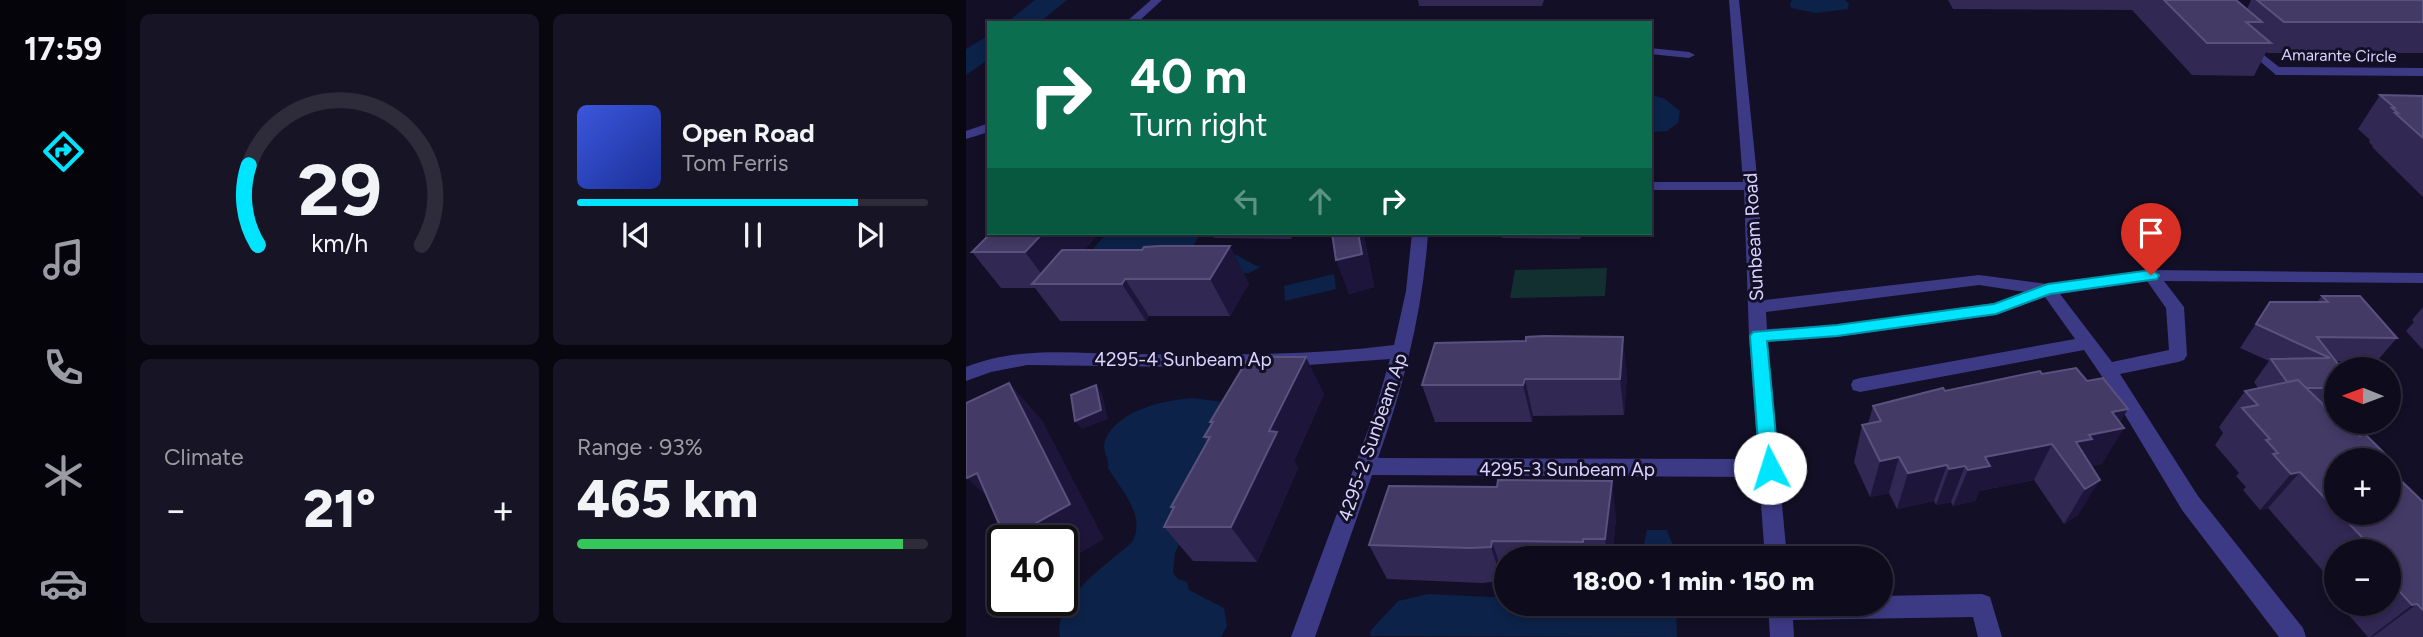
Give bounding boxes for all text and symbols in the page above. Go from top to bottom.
text: 17:59 [24,30,102,68]
street label: Amarante Circle [2281,45,2397,66]
text: 40 m [1130,46,1247,105]
icon: right [1015,49,1106,140]
text: Turn right [1130,106,1268,144]
text: Open Road [682,117,815,149]
icon: directions [39,127,88,176]
text: 29 [297,147,382,234]
text: Tom Ferris [682,149,788,177]
street label: Sunbeam Road [1739,172,1768,302]
icon: left [1228,182,1266,220]
icon: ahead [1301,182,1339,220]
icon: right [1374,182,1412,220]
pin [2121,203,2181,275]
icon: arrive [2132,214,2170,252]
icon: previous [617,216,655,254]
icon: pause [734,216,772,254]
icon: next [851,216,889,254]
text: km/h [311,228,368,258]
icon: music [39,235,88,284]
icon: phone [39,343,88,392]
street label: 4295-4 Sunbeam Ap [1094,348,1272,371]
street label: 4295-2 Sunbeam Ap [1333,350,1412,524]
north arrow [2324,357,2401,434]
map controls [2324,357,2401,616]
position arrow [1733,431,1807,505]
text: Range · 93% [577,433,703,461]
text: Climate [164,443,243,471]
button: + [2324,448,2401,525]
icon: climate [39,451,88,500]
street label: 4295-3 Sunbeam Ap [1479,458,1655,481]
text: 465 km [577,468,758,530]
text: 21° [303,478,376,540]
text: − [164,487,188,533]
text: + [491,487,515,533]
speed limit sign: 40 [987,525,1078,616]
button: − [2324,539,2401,616]
icon: car [39,559,88,608]
text: 18:00 · 1 min · 150 m [1573,565,1814,597]

